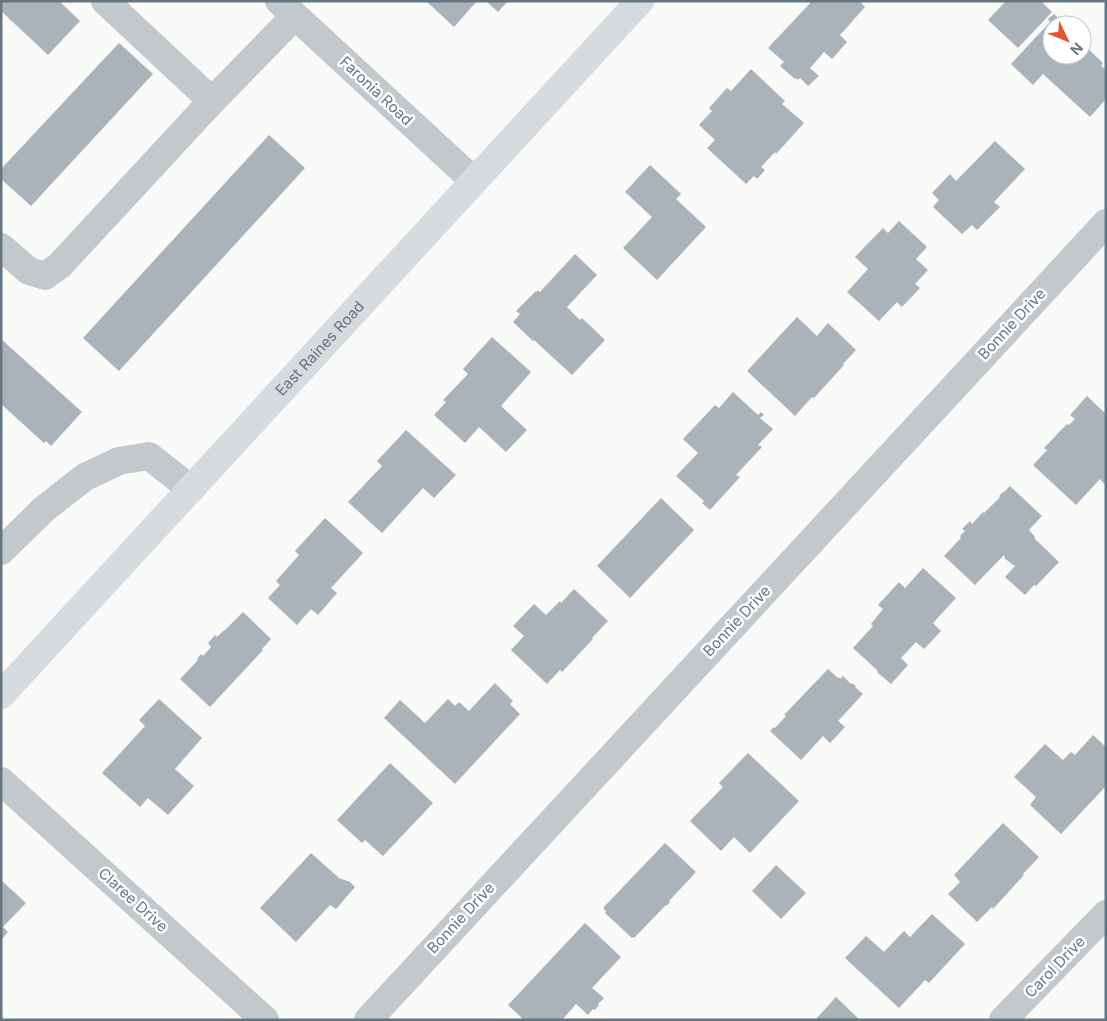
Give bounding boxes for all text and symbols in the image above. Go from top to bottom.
north arrow [1042,15,1092,65]
text: N [1067,40,1087,59]
street label: Faronia Road [336,52,417,129]
street label: Bonnie Drive [974,284,1049,363]
street label: East Raines Road [271,297,368,400]
street label: Bonnie Drive [699,581,774,660]
street label: Claree Drive [95,863,172,936]
street label: Bonnie Drive [423,878,498,957]
street label: Carol Drive [1020,932,1089,1002]

